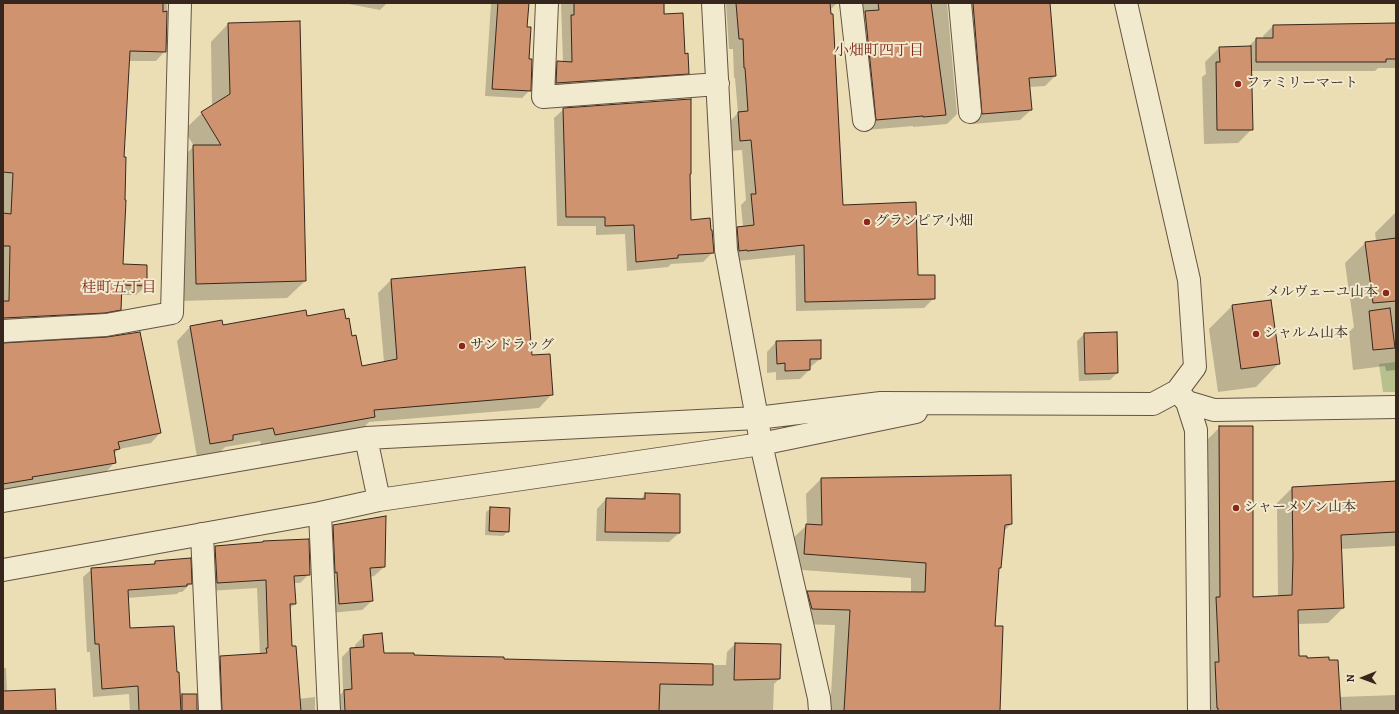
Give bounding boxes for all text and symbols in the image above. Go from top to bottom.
district label: 小畑町四丁目 [834,42,924,60]
place label: ファミリーマート [1246,76,1358,92]
marker: ファミリーマート [1233,79,1243,89]
place label: グランピア小畑 [875,214,973,230]
marker: グランピア小畑 [862,217,872,227]
district label: 桂町五丁目 [82,279,156,297]
place label: メルヴェーユ山本 [1266,285,1378,301]
marker: メルヴェーユ山本 [1381,288,1391,298]
place label: シャルム山本 [1264,326,1348,342]
marker: シャルム山本 [1251,329,1261,339]
place label: サンドラッグ [470,338,554,354]
marker: サンドラッグ [457,341,467,351]
place label: シャーメゾン山本 [1244,500,1356,516]
marker: シャーメゾン山本 [1231,503,1241,513]
north arrow [1343,658,1383,698]
text: N [1343,674,1358,682]

